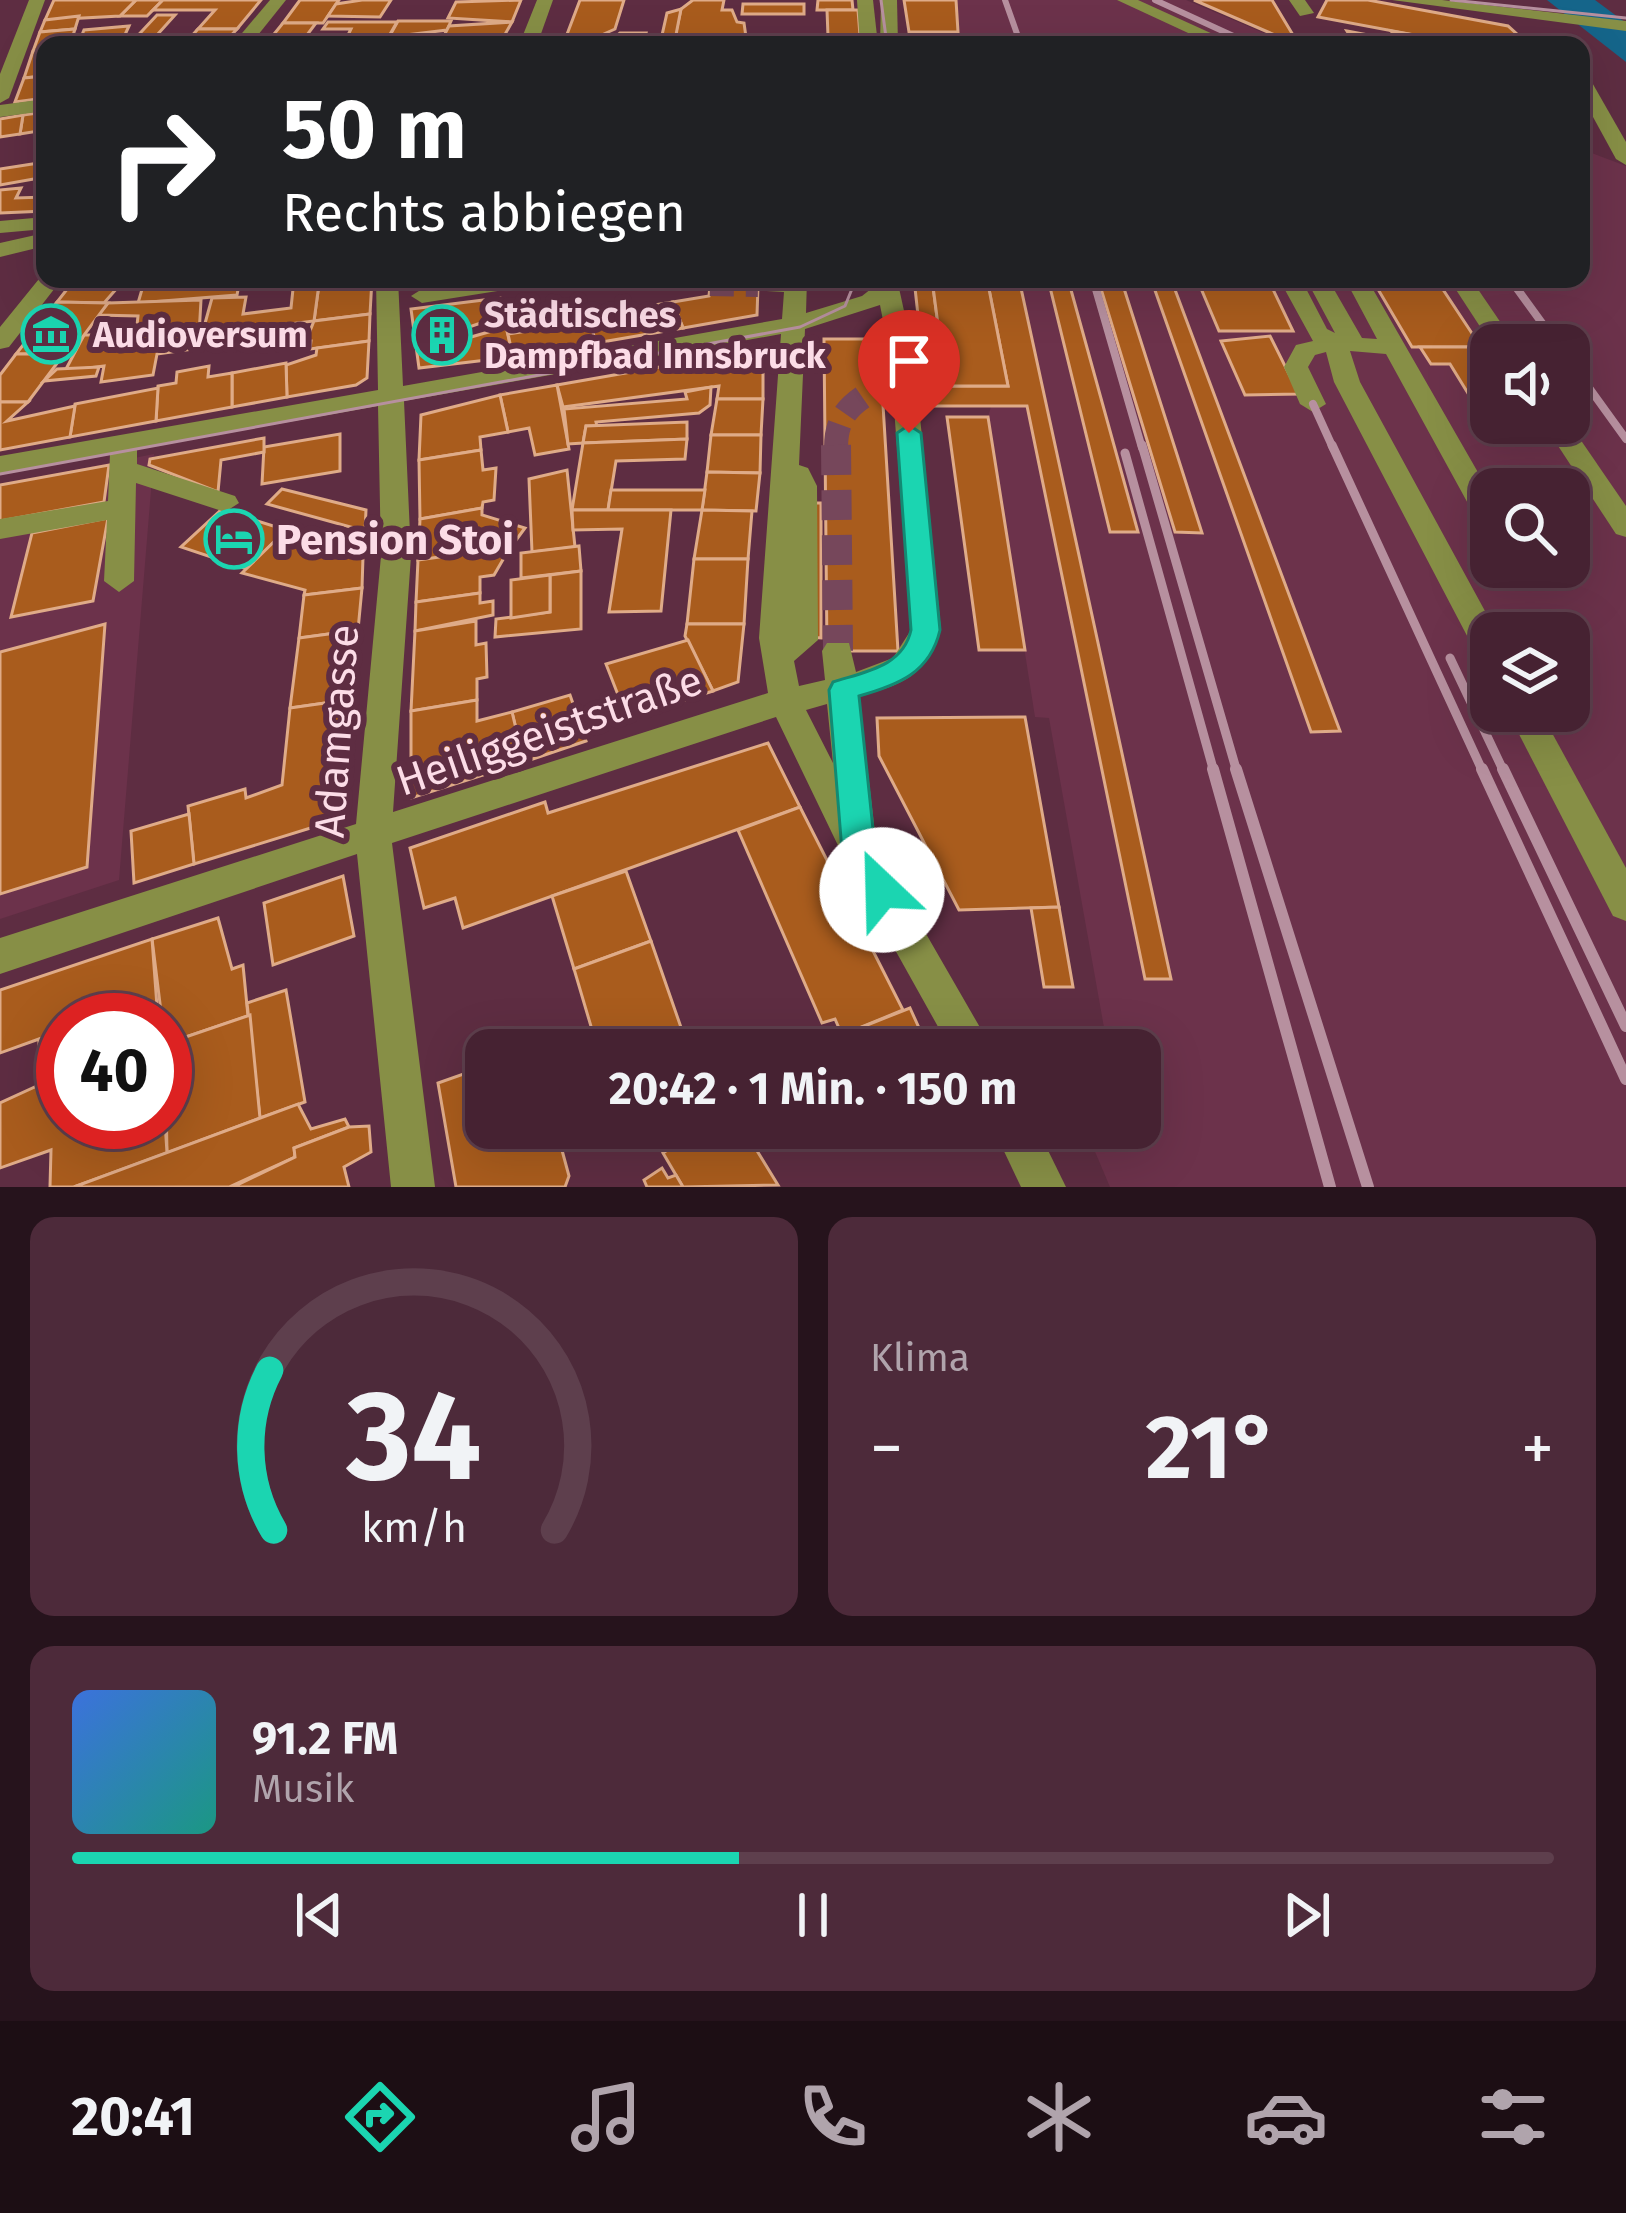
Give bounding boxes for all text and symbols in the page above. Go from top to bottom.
text: 50 m [282,79,467,180]
icon: right [84,84,240,240]
text: Rechts abbiegen [282,181,686,245]
place label: Städtisches Dampfbad Innsbruck [484,293,827,378]
museum icon: Audioversum [20,303,82,365]
building icon: Städtisches Dampfbad Innsbruck [411,304,473,366]
pin [858,310,960,433]
place label: Audioversum [92,313,308,357]
map controls [1470,324,1590,732]
button: sound [1470,324,1590,444]
icon: arrive [876,328,942,394]
button: search [1470,468,1590,588]
hotel icon: Pension Stoi [203,508,265,570]
place label: Pension Stoi [276,515,514,565]
button: layers [1470,612,1590,732]
street label: Adamgasse [305,623,369,839]
street label: Heiliggeiststraße [390,655,709,807]
position arrow [819,827,945,953]
speed limit sign: 40 [36,993,192,1149]
text: 20:42 · 1 Min. · 150 m [609,1062,1017,1116]
text: Klima [870,1335,970,1381]
text: 34 [345,1362,482,1512]
text: 21° [1145,1394,1279,1502]
text: − [870,1409,903,1488]
text: + [1521,1409,1554,1488]
text: km/h [361,1501,467,1552]
text: 91.2 FM [252,1712,398,1766]
text: Musik [252,1766,354,1812]
icon: previous [286,1882,352,1948]
icon: pause [780,1882,846,1948]
icon: next [1274,1882,1340,1948]
icon: directions [338,2075,422,2159]
icon: music [564,2075,648,2159]
icon: phone [791,2075,875,2159]
icon: climate [1017,2075,1101,2159]
icon: car [1244,2075,1328,2159]
icon: filters [1471,2075,1555,2159]
text: 20:41 [71,2085,195,2149]

